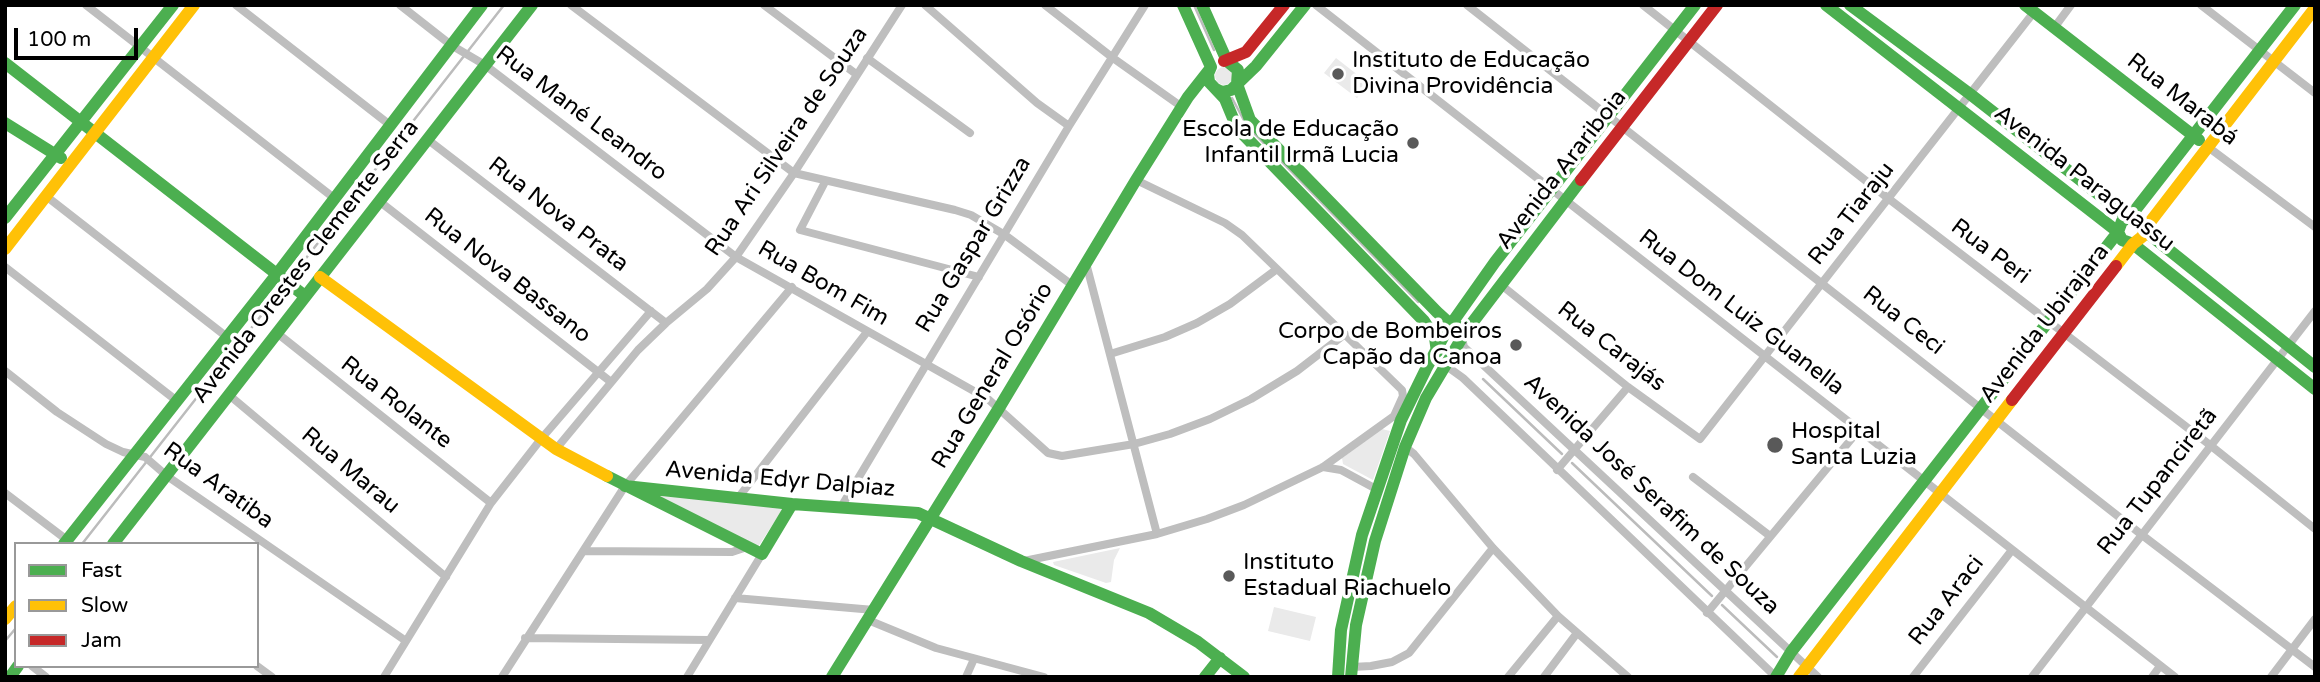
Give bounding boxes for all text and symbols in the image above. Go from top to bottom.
scale bar [18,14,142,58]
street label: Rua Ari Silveira de Souza [700,22,874,262]
text: 100 m [27,27,91,52]
street label: Rua Mané Leandro [490,41,672,187]
place label: Instituto de Educação Divina Providência [1352,47,1590,101]
street label: Rua Marabá [2121,48,2243,152]
marker: Instituto de Educação Divina Providência [1330,66,1346,82]
street label: Avenida Arariboia [1491,85,1633,255]
street label: Avenida Paraguassu [1988,100,2180,258]
street label: Avenida Orestes Clemente Serra [187,115,425,409]
place label: Escola de Educação Infantil Irmã Lucia [1182,116,1399,170]
marker: Escola de Educação Infantil Irmã Lucia [1405,135,1421,151]
street label: Rua Nova Prata [482,152,634,278]
street label: Rua Gaspar Grizza [910,152,1038,338]
street label: Rua Tiaraju [1803,157,1901,271]
street label: Rua Nova Bassano [418,202,596,350]
street label: Rua Peri [1945,213,2035,291]
street label: Rua Dom Luiz Guanella [1633,224,1849,402]
street label: Rua Bom Fim [753,235,893,333]
street label: Avenida Ubirajara [1974,239,2116,409]
street label: Rua General Osório [927,278,1059,474]
street label: Rua Ceci [1857,281,1949,361]
street label: Rua Carajás [1551,296,1671,398]
place label: Corpo de Bombeiros Capão da Canoa [1278,318,1502,372]
marker: Corpo de Bombeiros Capão da Canoa [1508,337,1524,353]
street label: Rua Rolante [335,351,457,455]
street label: Avenida José Serafim de Souza [1517,369,1785,621]
street label: Rua Tupanciretã [2092,403,2224,561]
place label: Hospital Santa Luzia [1791,418,1917,472]
street label: Rua Marau [295,422,405,520]
marker: Hospital Santa Luzia [1765,435,1785,455]
street label: Rua Aratiba [157,437,279,535]
street label: Avenida Edyr Dalpiaz [664,456,896,504]
legend [14,542,259,668]
place label: Instituto Estadual Riachuelo [1243,549,1451,603]
street label: Rua Araci [1903,551,1991,651]
text: Fast [81,558,122,583]
marker: Instituto Estadual Riachuelo [1221,568,1237,584]
text: Slow [81,593,128,618]
text: Jam [81,628,122,653]

